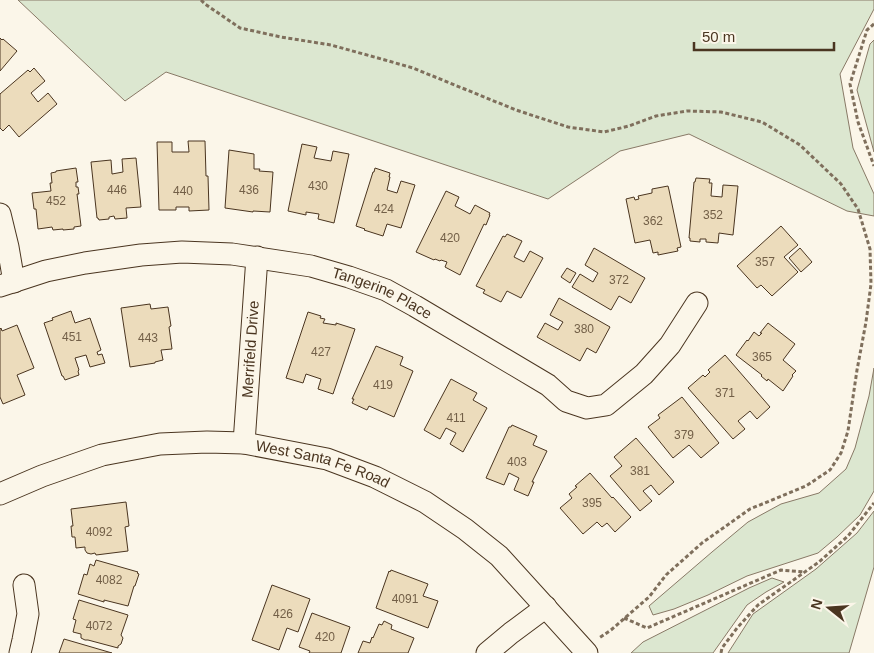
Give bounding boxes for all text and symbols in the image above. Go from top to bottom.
scale bar [694,20,834,52]
text: 50 m [702,28,735,45]
house number: 430 [308,179,328,193]
house number: 446 [107,183,127,197]
house number: 436 [239,183,259,197]
house number: 440 [173,184,193,198]
house number: 452 [46,194,66,208]
house number: 424 [374,202,394,216]
house number: 352 [703,208,723,222]
house number: 362 [643,214,663,228]
house number: 420 [440,231,460,245]
house number: 357 [755,255,775,269]
street label: Tangerine Place [330,264,435,322]
house number: 372 [609,273,629,287]
street label: Merrifeld Drive [238,300,262,398]
house number: 380 [574,322,594,336]
house number: 451 [62,330,82,344]
house number: 443 [138,331,158,345]
house number: 427 [311,345,331,359]
house number: 365 [752,350,772,364]
house number: 419 [373,378,393,392]
house number: 371 [715,386,735,400]
house number: 411 [446,411,466,425]
house number: 379 [674,428,694,442]
street label: West Santa Fe Road [254,436,393,491]
house number: 403 [507,455,527,469]
house number: 381 [630,464,650,478]
house number: 395 [582,496,602,510]
house number: 4092 [86,525,113,539]
house number: 4082 [96,573,123,587]
north arrow [804,583,854,633]
house number: 4091 [392,592,419,606]
text: N [807,597,826,611]
house number: 426 [273,607,293,621]
house number: 4072 [86,619,113,633]
house number: 420 [315,630,335,644]

